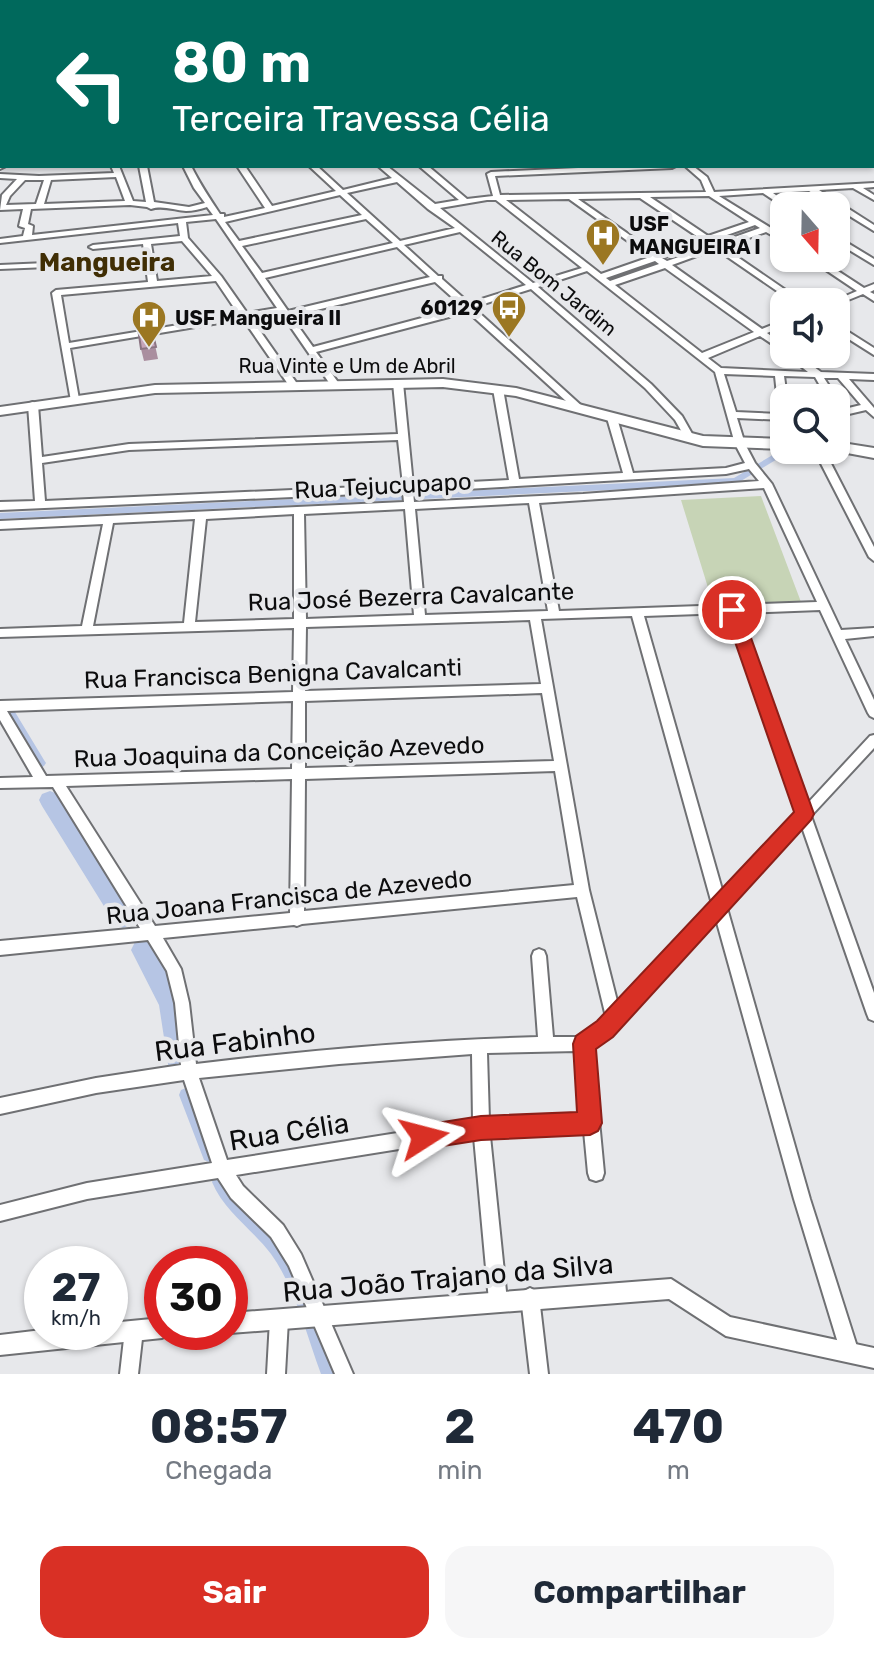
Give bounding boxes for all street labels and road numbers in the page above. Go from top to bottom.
street label: Rua Bom Jardim [487,225,621,341]
street label: Rua Vinte e Um de Abril [238,354,456,378]
street label: Rua Tejucupapo [294,467,472,505]
street label: Rua José Bezerra Cavalcante [247,577,575,617]
street label: Rua Francisca Benigna Cavalcanti [84,653,462,695]
street label: Rua Joaquina da Conceição Azevedo [73,731,485,773]
street label: Rua Joana Francisca de Azevedo [105,864,473,930]
street label: Rua Fabinho [153,1016,317,1068]
street label: Rua Célia [227,1106,351,1158]
street label: Rua João Trajano da Silva [281,1247,615,1309]

